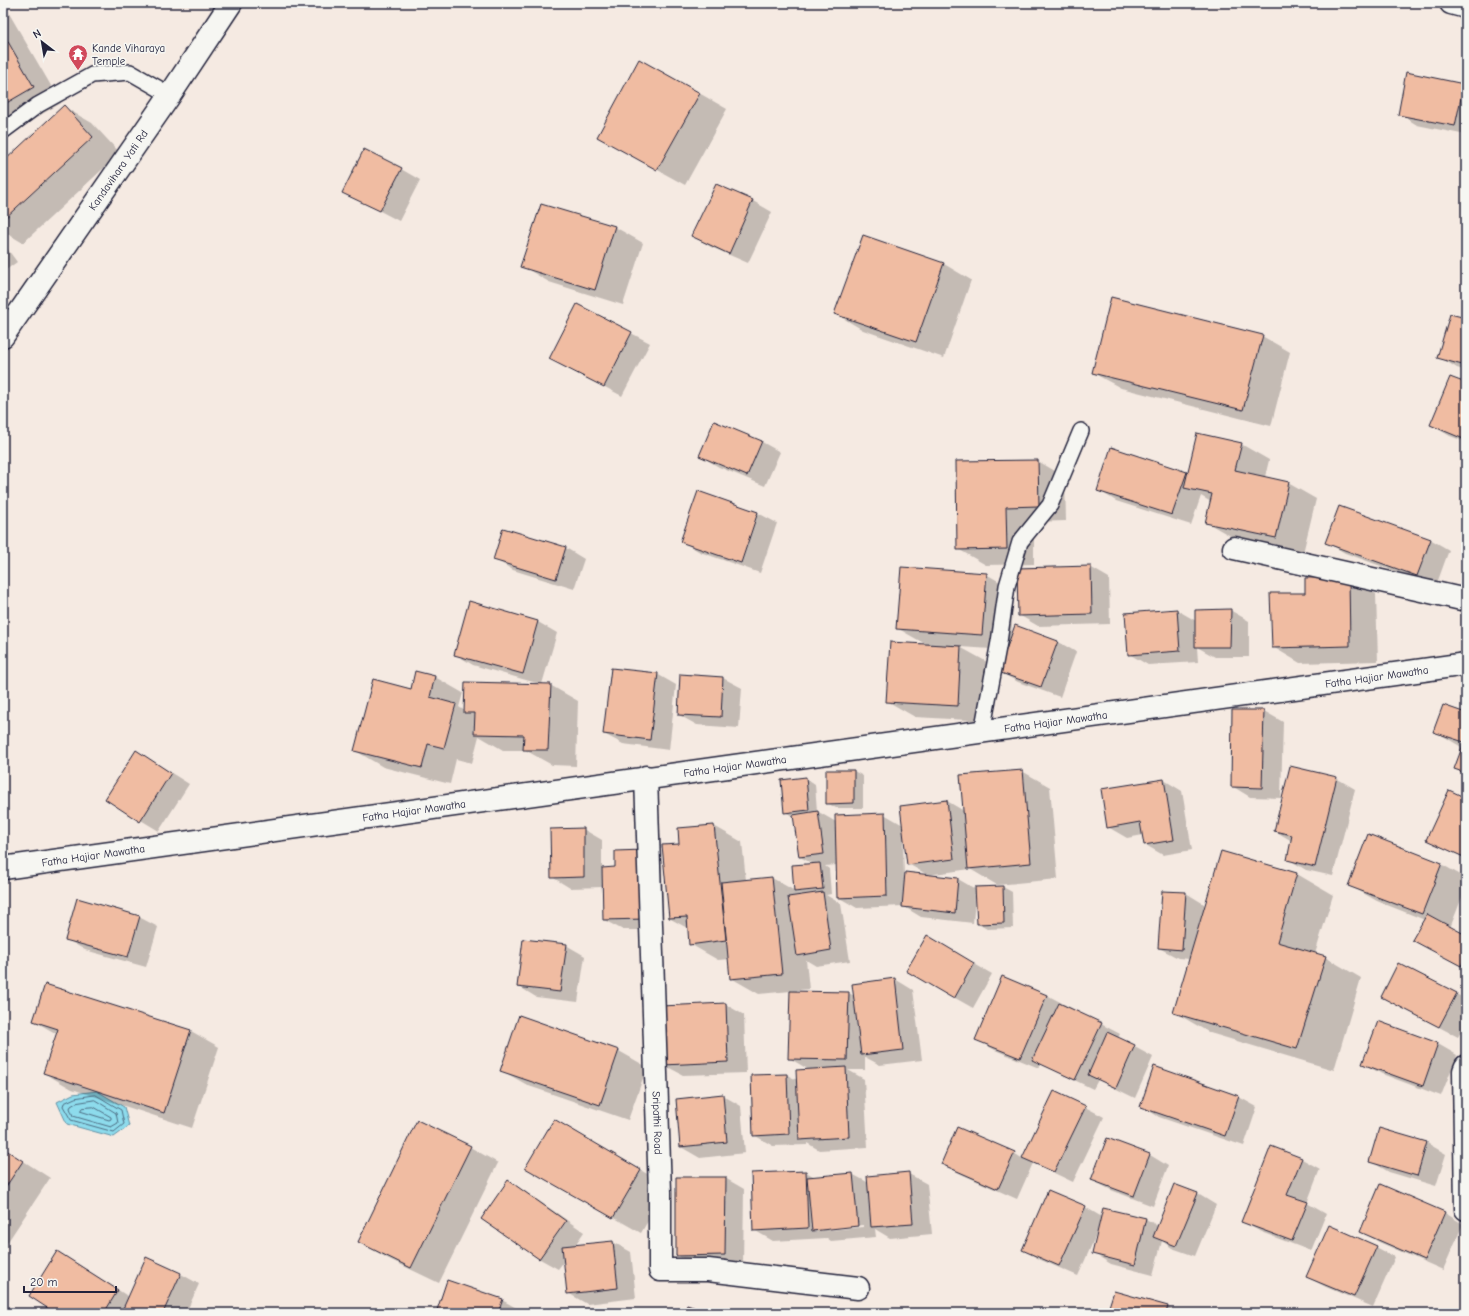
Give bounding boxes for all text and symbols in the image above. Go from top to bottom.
north arrow [22,22,62,62]
text: N [31,26,44,41]
place label: Kande Viharaya Temple [92,42,165,68]
temple icon: Kande Viharaya Temple [67,43,89,71]
street label: Kandavihara Yati Rd [86,127,151,213]
street label: Fatha Hajiar Mawatha [1324,663,1429,691]
street label: Fatha Hajiar Mawatha [1003,708,1108,736]
street label: Fatha Hajiar Mawatha [683,753,787,780]
street label: Fatha Hajiar Mawatha [362,797,467,825]
street label: Fatha Hajiar Mawatha [41,842,146,869]
street label: Sripathi Road [650,1091,665,1155]
scale bar [24,1268,116,1294]
text: 20 m [30,1275,58,1289]

